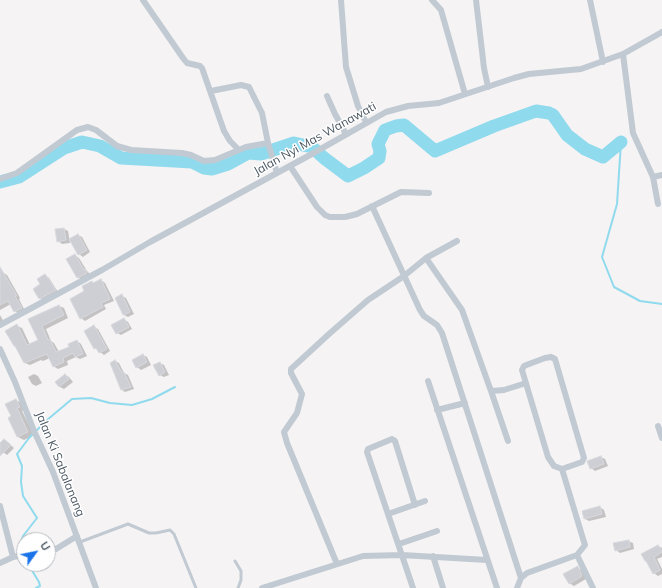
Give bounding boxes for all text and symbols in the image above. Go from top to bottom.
street label: Jalan Nyi Mas Wanawati [251,99,379,179]
street label: Jalan Ki Sabalanang [32,409,88,519]
north arrow [16,532,56,572]
text: U [37,539,53,553]

